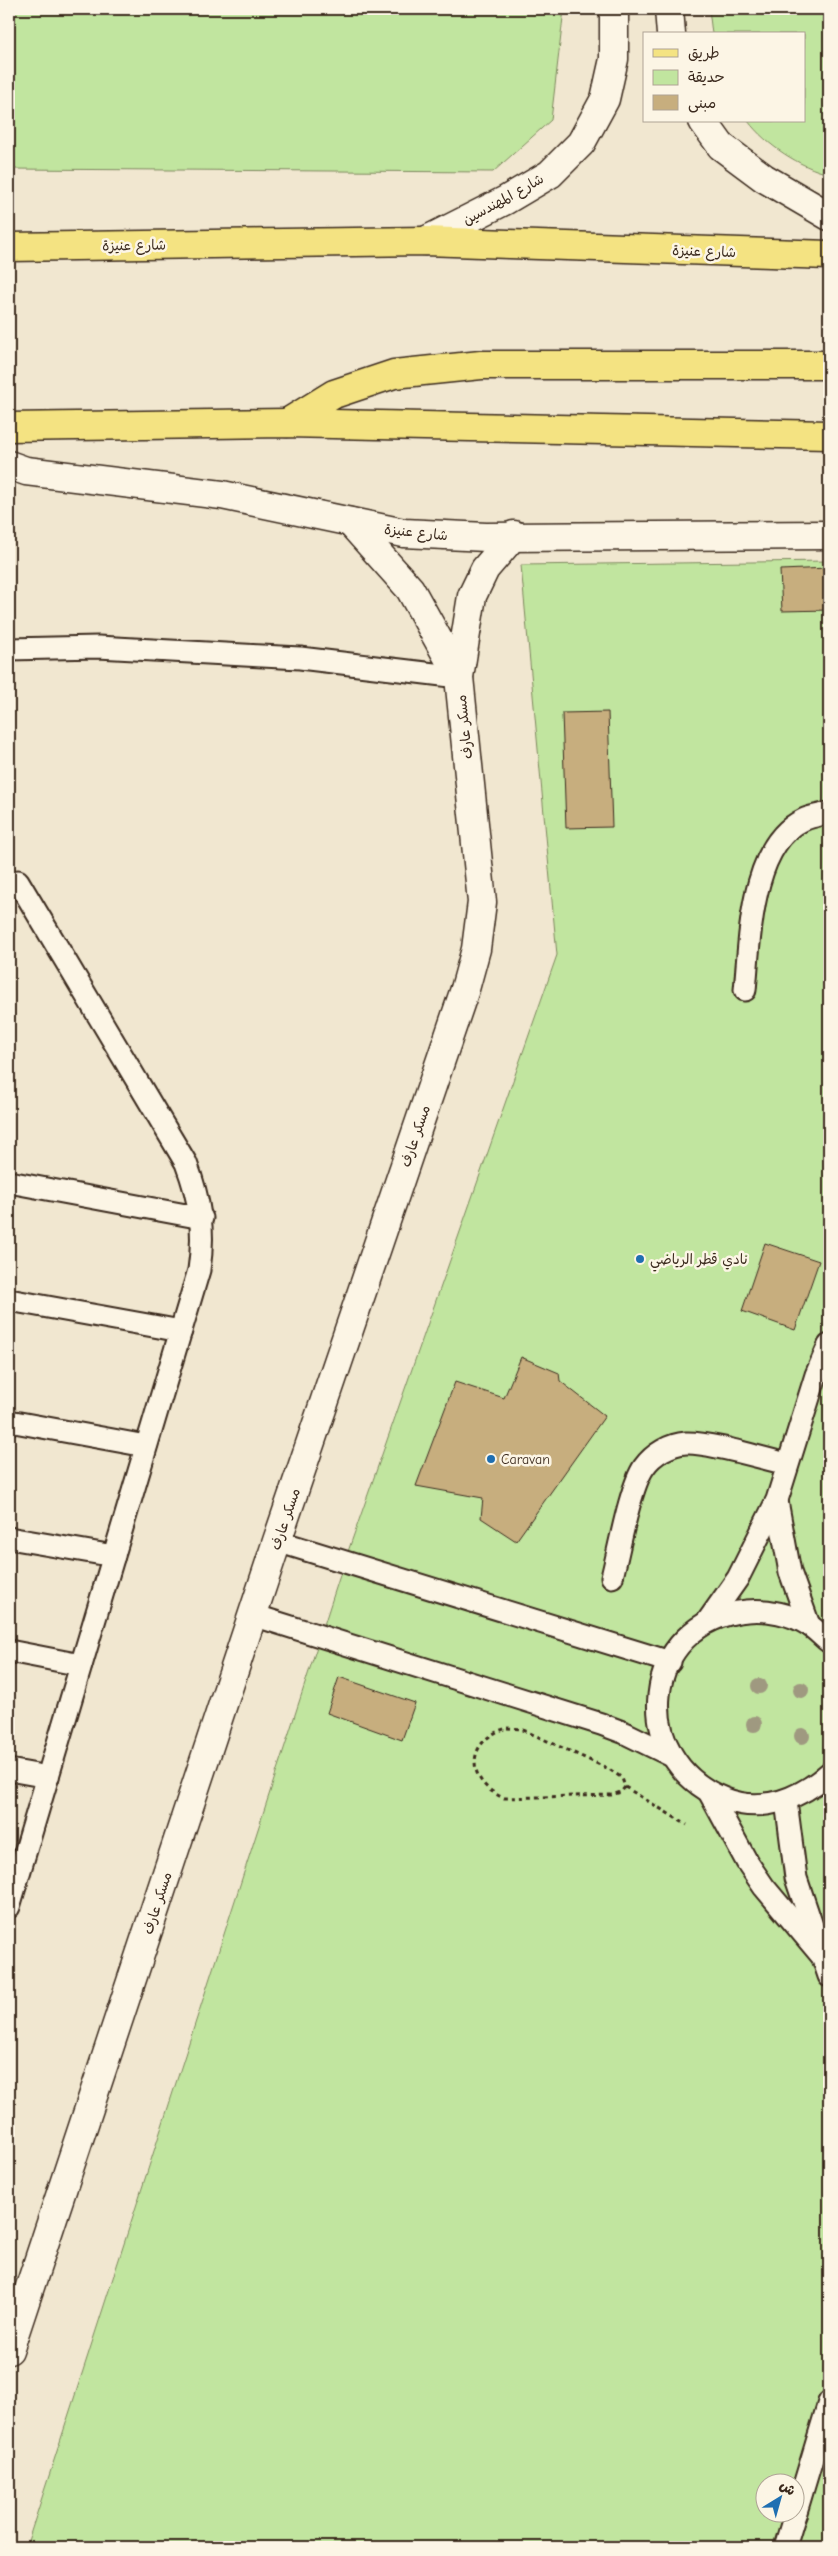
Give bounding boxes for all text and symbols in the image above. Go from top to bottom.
legend [643,32,806,122]
text: طريق [688,44,720,62]
text: حديقة [688,68,725,86]
text: مبنى [688,94,716,113]
street label: شارع المهندسين [460,170,547,230]
street label: شارع عنيزة [102,236,166,256]
street label: شارع عنيزة [672,242,736,262]
street label: شارع عنيزة [383,521,449,545]
street label: مسكر عارف [453,694,476,760]
street label: مسكر عارف [397,1103,434,1169]
place label: نادي قطر الرياضي [650,1251,748,1272]
marker: نادي قطر الرياضي [634,1253,646,1265]
place label: Caravan [501,1451,550,1468]
marker: Caravan [485,1453,497,1465]
street label: مسكر عارف [267,1486,304,1552]
street label: مسكر عارف [139,1870,176,1936]
north arrow [756,2474,806,2524]
text: ش [776,2477,799,2499]

